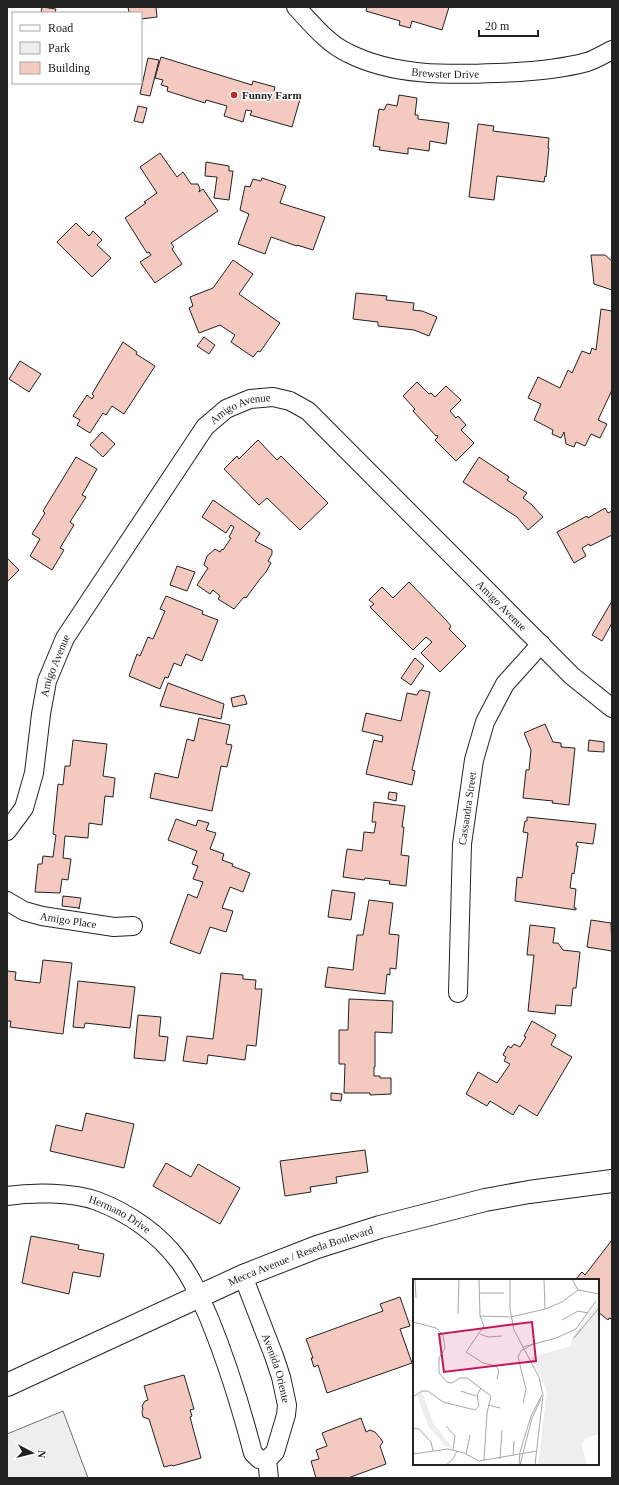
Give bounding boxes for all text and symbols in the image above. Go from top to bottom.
legend [12,12,142,84]
scale bar [479,12,538,38]
text: 20 m [485,19,510,33]
text: Road [48,21,73,35]
text: Park [48,41,70,55]
text: Building [48,61,90,75]
street label: Brewster Drive [411,65,479,80]
place label: Funny Farm [242,89,302,101]
marker: Funny Farm [229,90,239,100]
street label: Amigo Avenue [207,391,271,426]
street label: Amigo Avenue [474,578,529,633]
street label: Amigo Avenue [38,632,72,698]
street label: Cassandra Street [456,771,478,846]
street label: Amigo Place [39,910,98,930]
street label: Hermano Drive [87,1193,153,1235]
street label: Mecca Avenue / Reseda Boulevard [226,1223,375,1288]
inset map [413,1279,599,1465]
street label: Avenida Oriente [260,1332,292,1404]
north arrow [12,1433,52,1473]
text: N [35,1450,48,1459]

